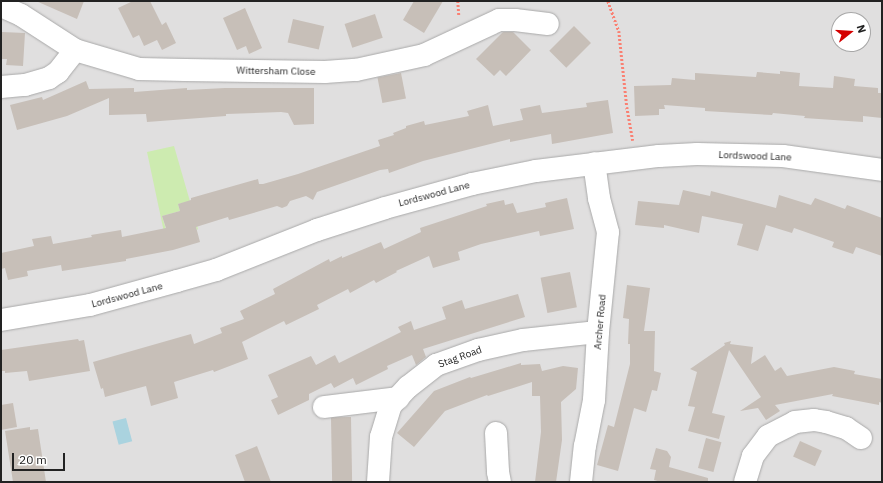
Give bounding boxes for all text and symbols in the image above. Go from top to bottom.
north arrow [831,12,871,52]
text: N [854,23,869,35]
street label: Wittersham Close [236,64,316,78]
street label: Lordswood Lane [718,149,792,163]
street label: Lordswood Lane [397,179,471,209]
street label: Lordswood Lane [90,280,164,310]
street label: Archer Road [592,294,608,350]
street label: Stag Road [437,344,483,370]
scale bar [14,445,67,471]
text: 20 m [19,452,47,467]

